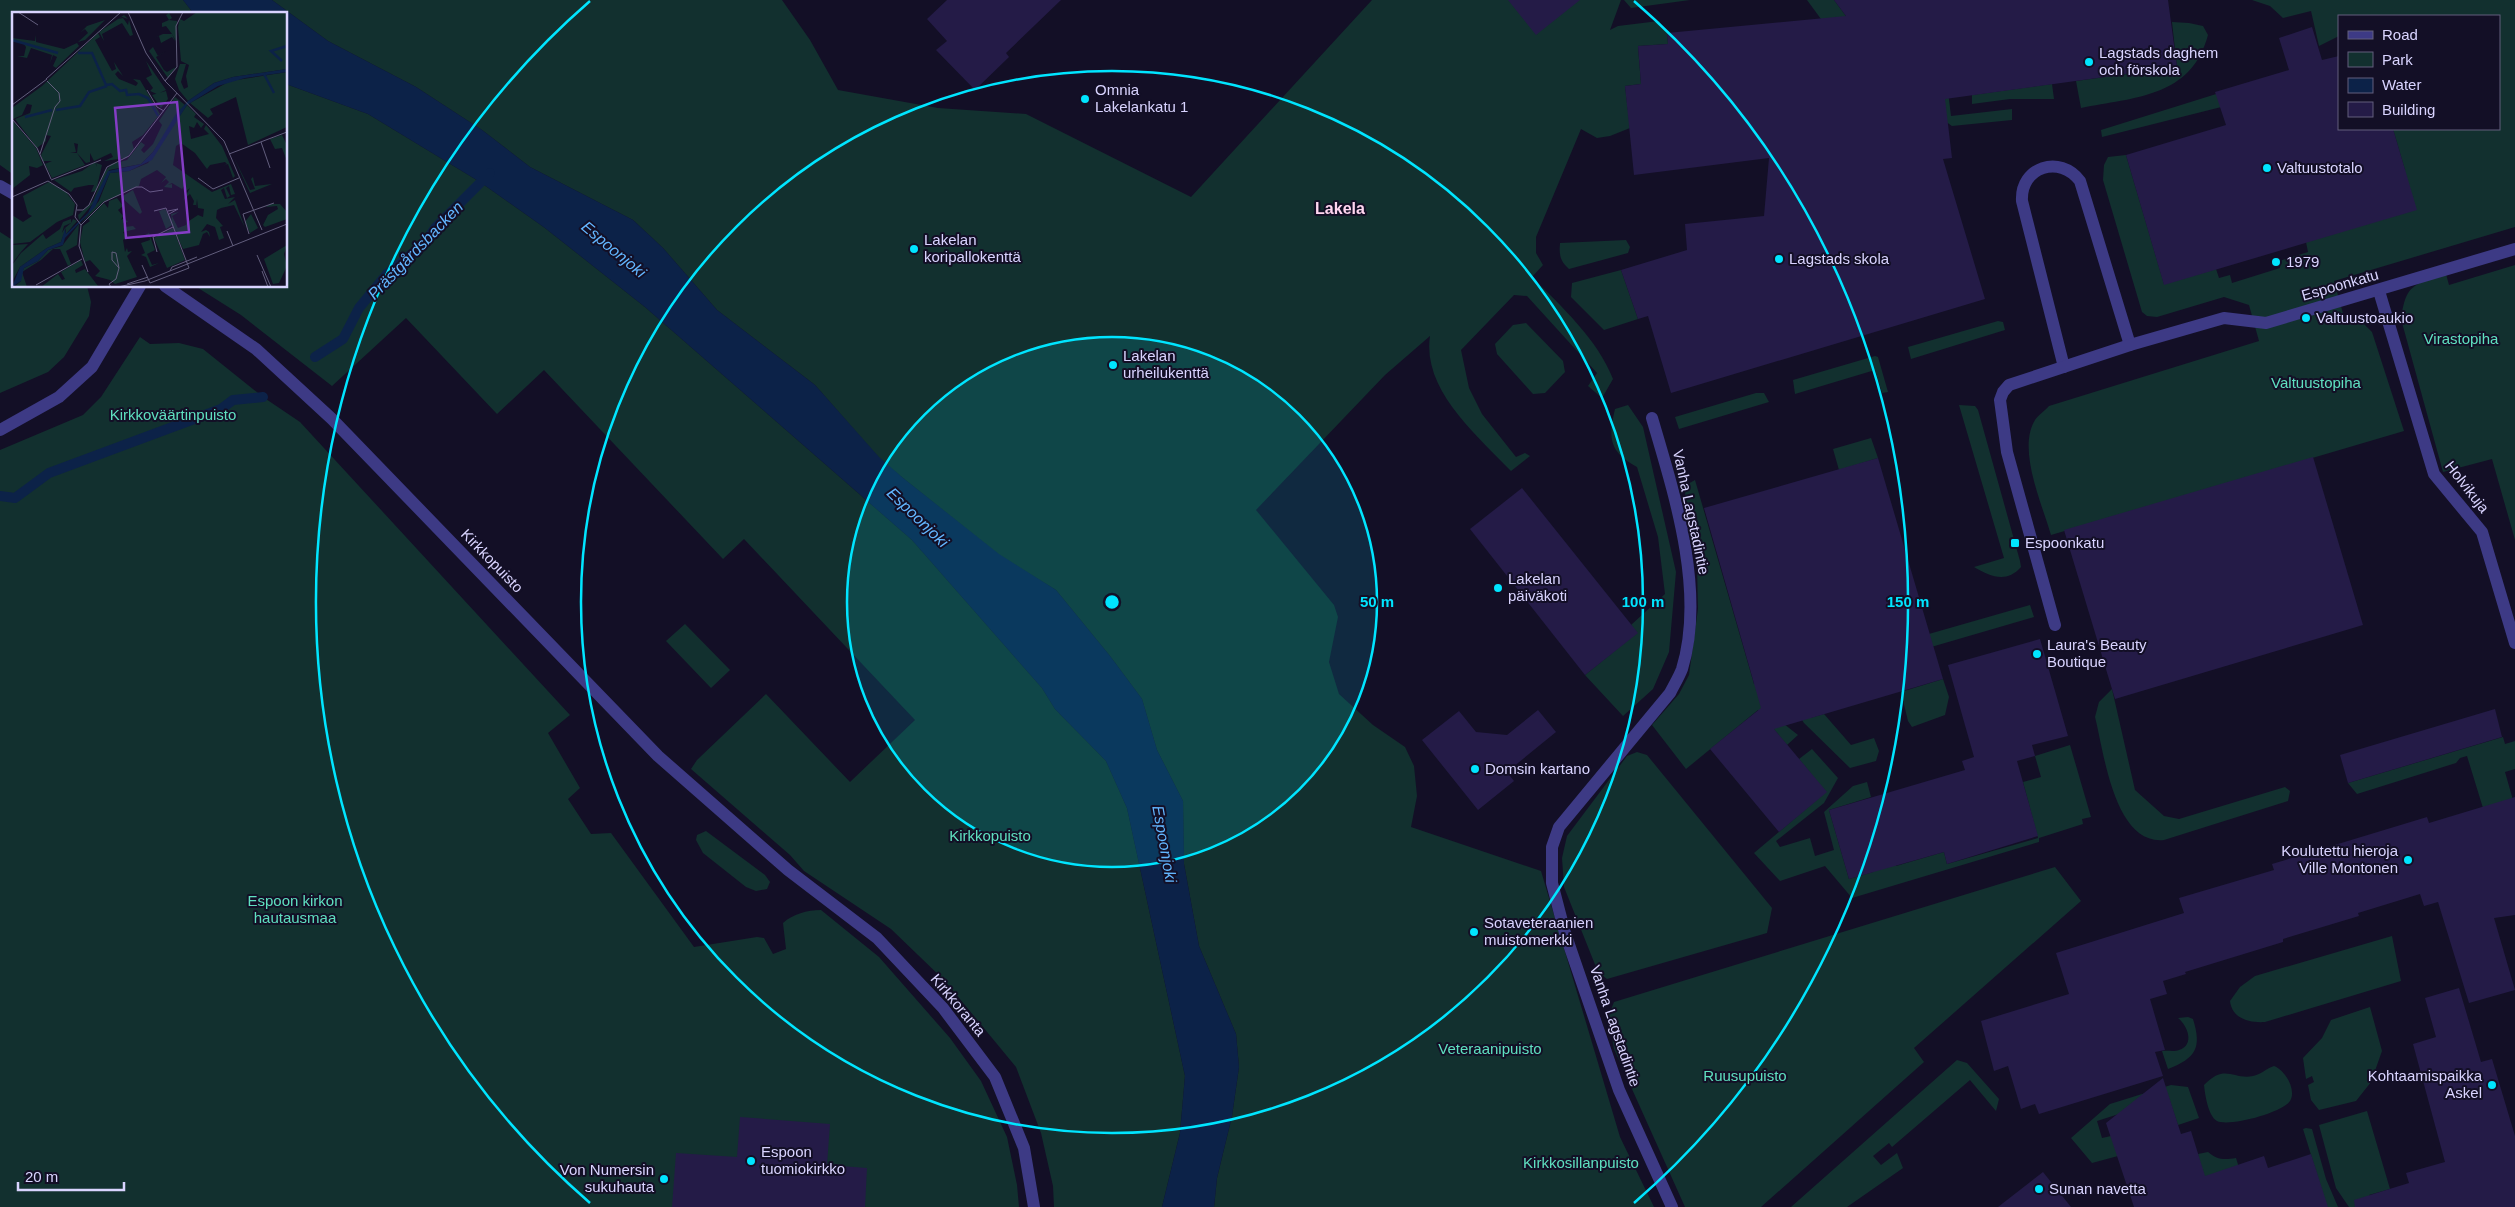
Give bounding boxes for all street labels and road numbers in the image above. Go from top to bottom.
street label: Espoonkatu [2299,265,2380,304]
street label: Vanha Lagstadintie [1670,448,1713,576]
street label: Holvikuja [2442,457,2493,516]
street label: Kirkkopuisto [458,525,527,596]
street label: Vanha Lagstadintie [1587,963,1644,1089]
street label: Kirkkoranta [927,970,990,1040]

